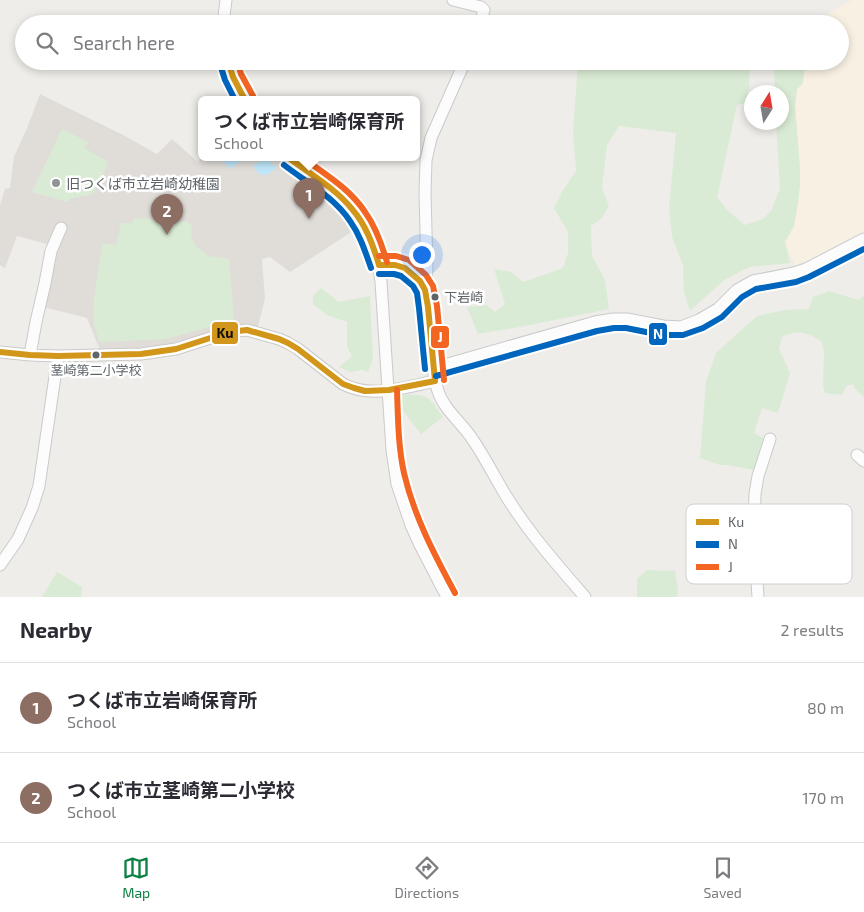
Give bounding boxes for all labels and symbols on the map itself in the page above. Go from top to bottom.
north arrow [744,85,789,130]
place label: 旧つくば市立岩崎幼稚園 [66,175,220,192]
marker: 旧つくば市立岩崎幼稚園 [50,177,62,189]
pin: 1 [293,178,325,219]
pin: 2 [151,194,183,235]
your location [409,242,435,268]
place label: 下岩崎 [444,289,483,305]
marker: 下岩崎 [430,292,440,302]
line badge: Ku [211,321,239,345]
line badge: N [648,322,668,346]
text: Ku [216,324,234,341]
line badge: J [430,325,450,349]
text: N [653,325,663,342]
text: J [437,328,443,345]
marker: 茎崎第二小学校 [91,350,101,360]
place label: 茎崎第二小学校 [50,362,142,378]
legend [686,504,852,584]
text: Ku [728,513,744,530]
text: N [728,535,738,552]
text: J [728,558,733,575]

